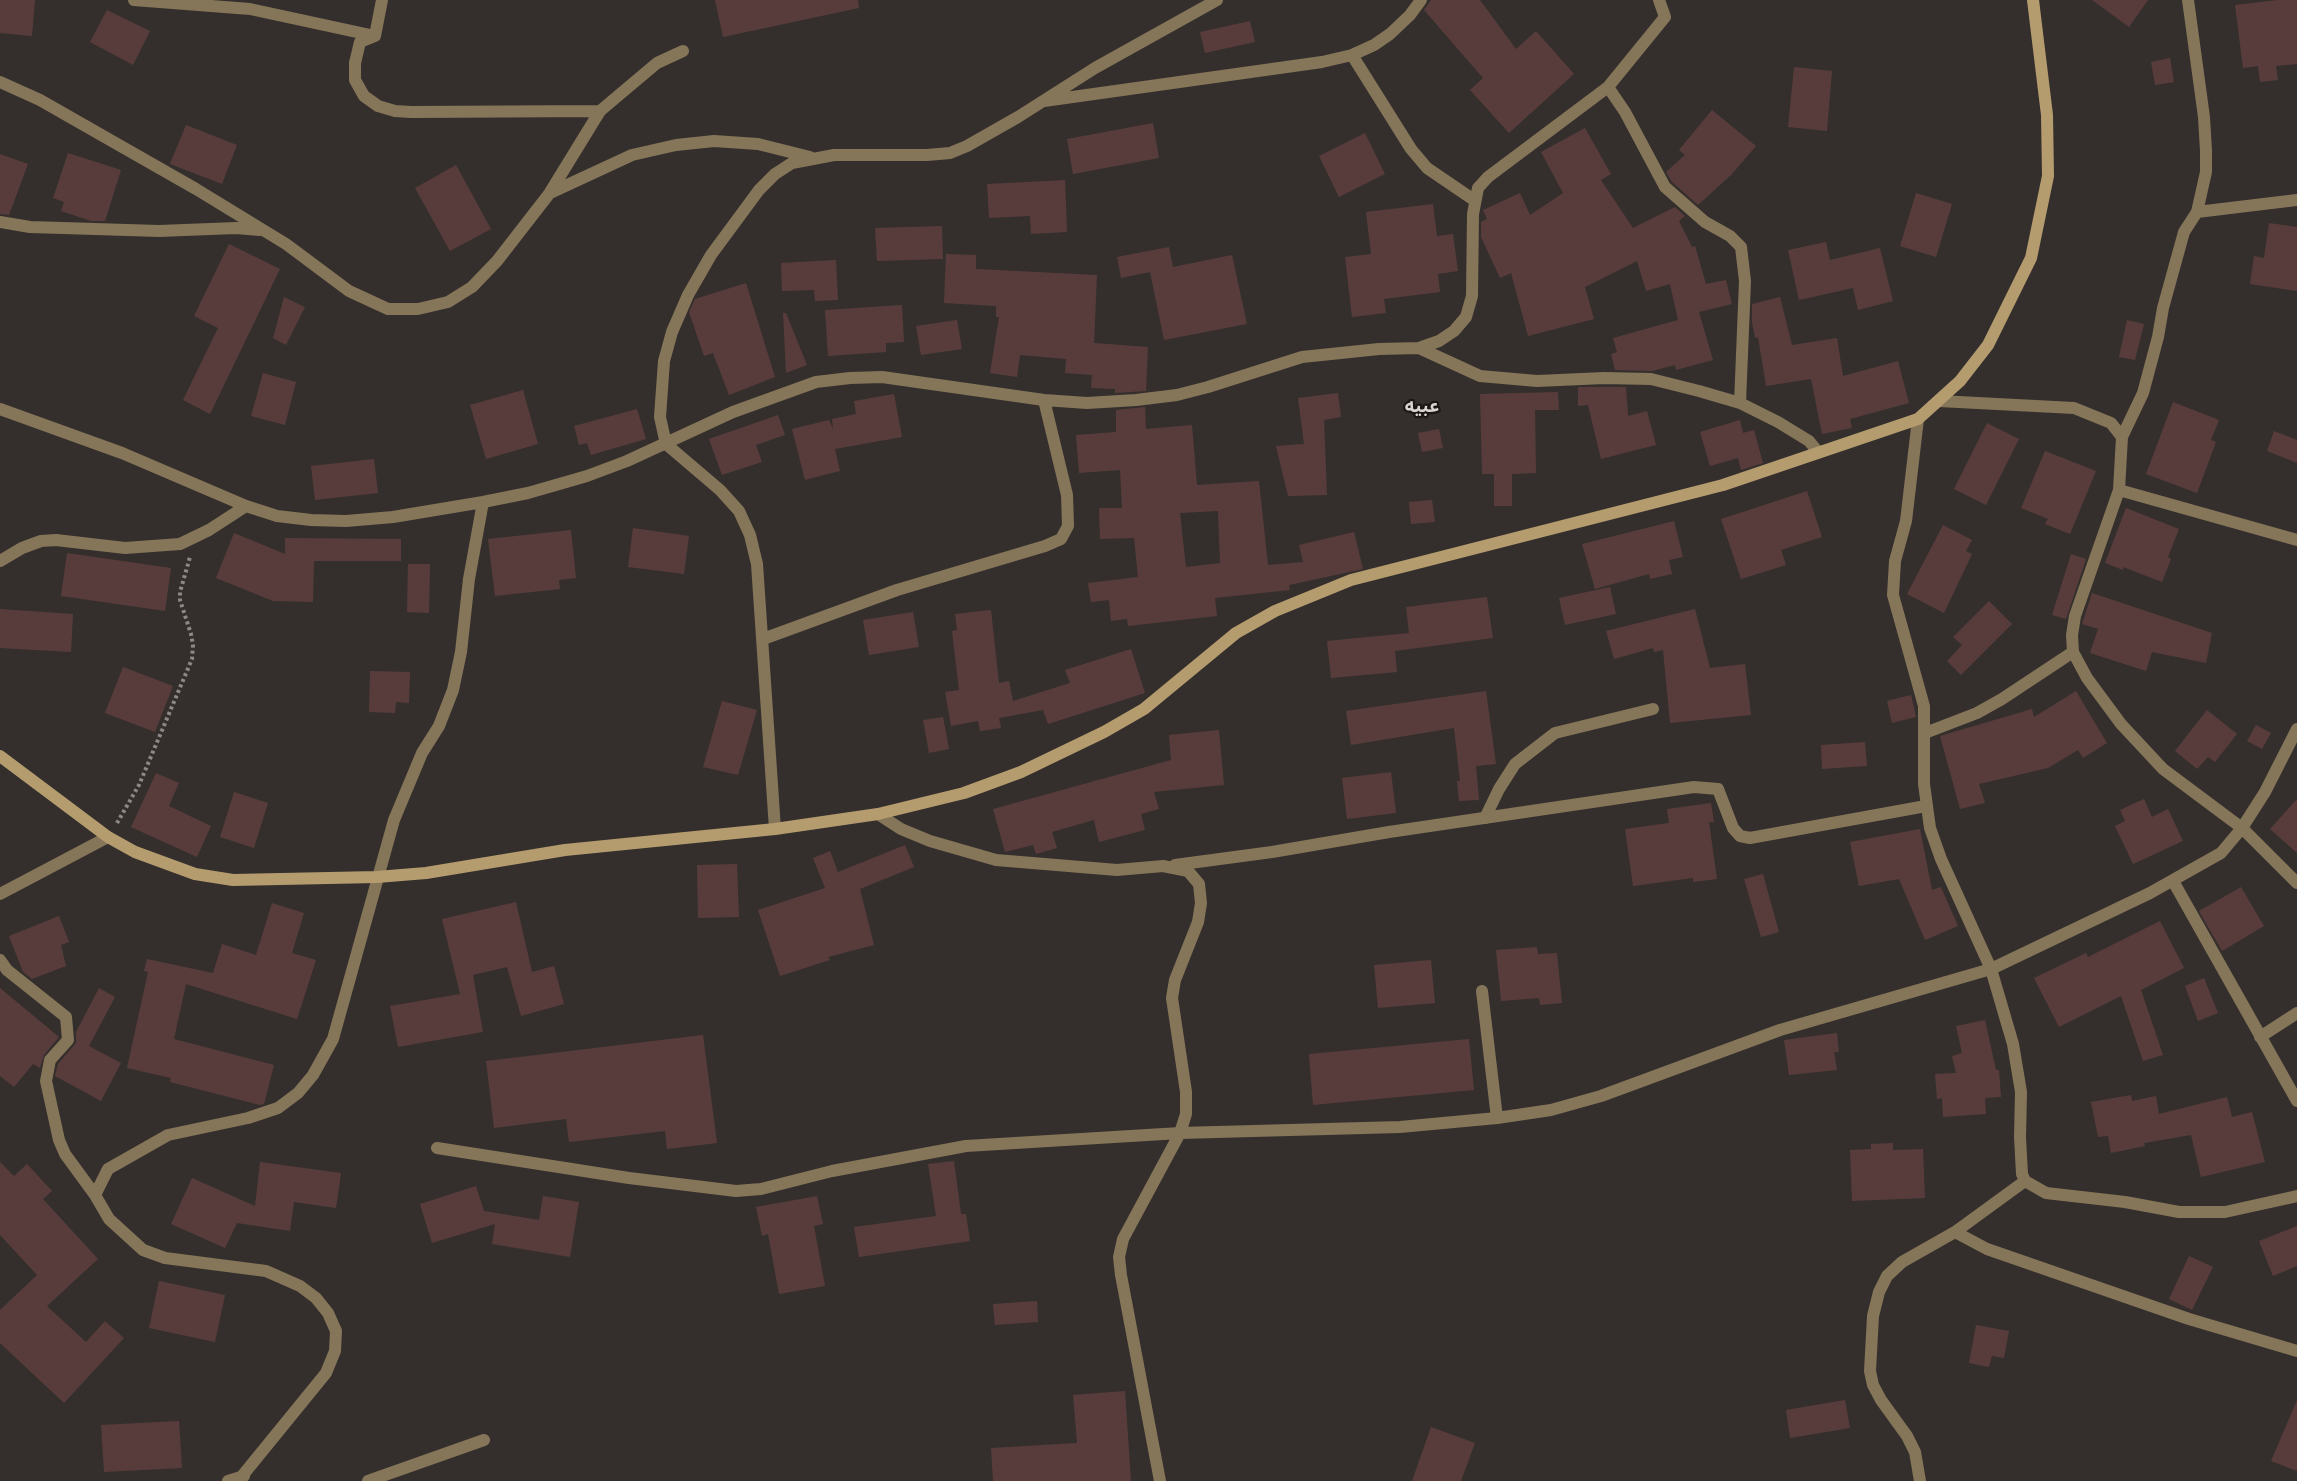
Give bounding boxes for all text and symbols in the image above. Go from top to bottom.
district label: عبيه [1405,396,1439,418]

